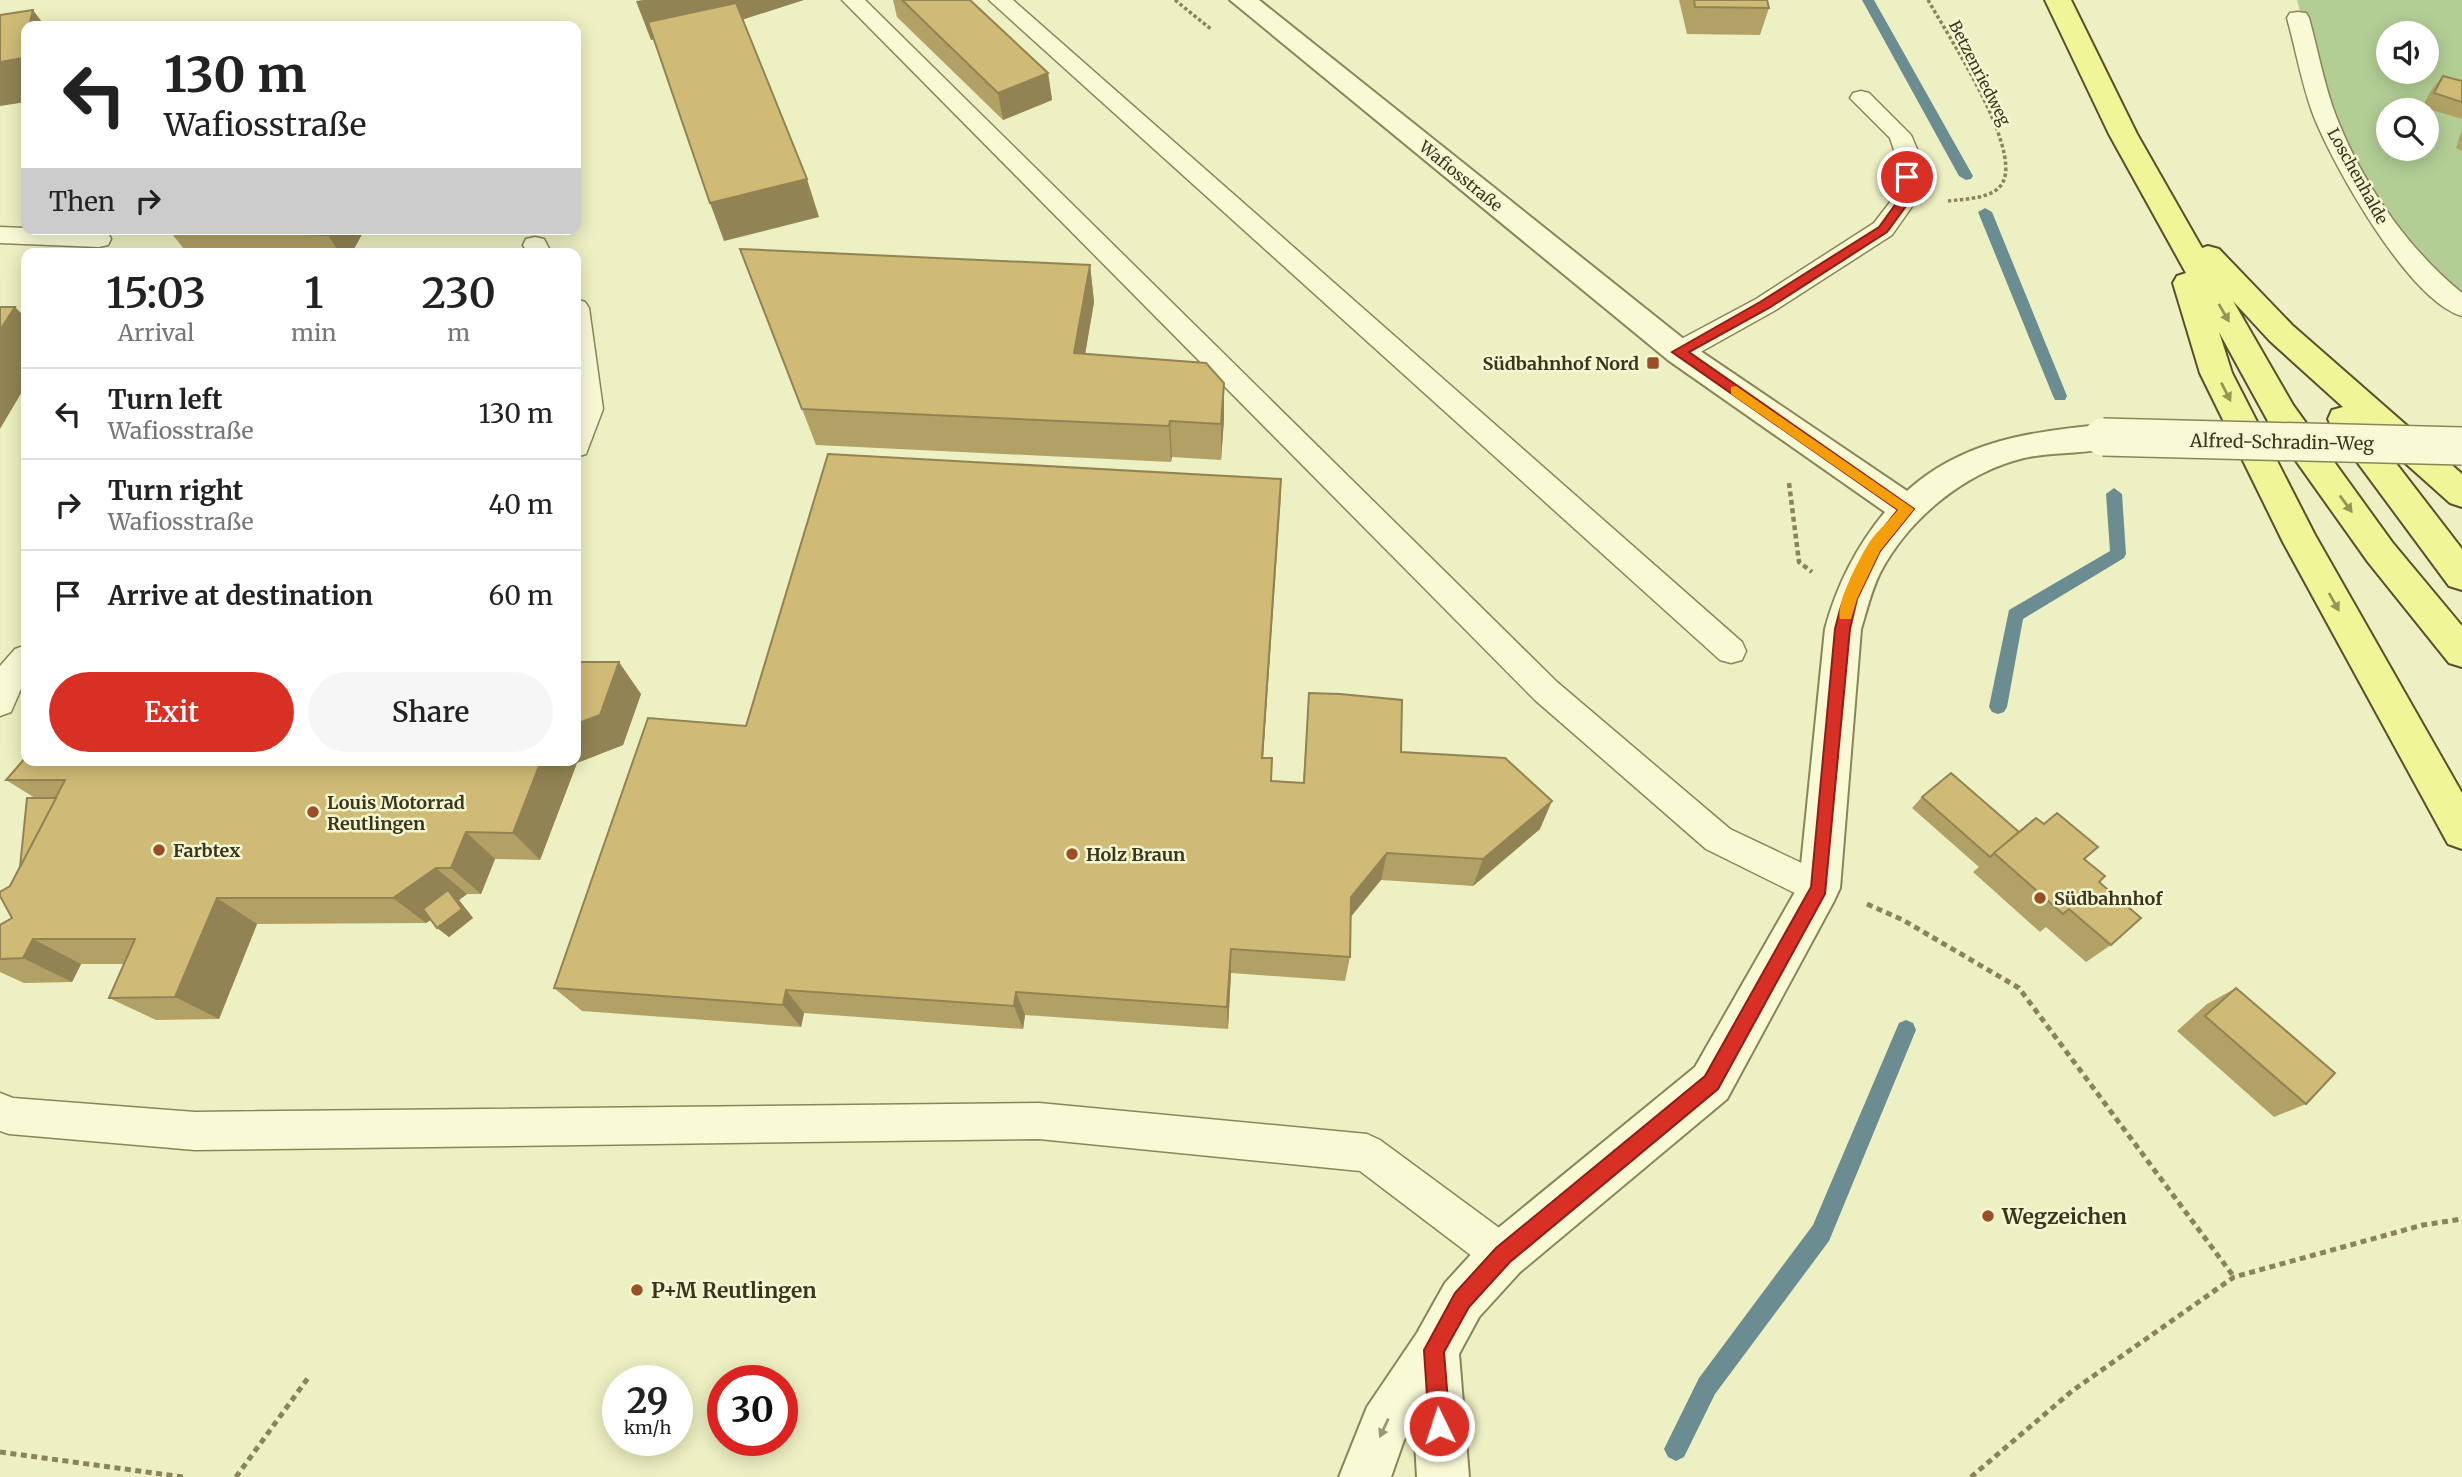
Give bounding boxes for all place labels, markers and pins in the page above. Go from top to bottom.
pin [1877,147,1937,207]
place label: Südbahnhof Nord [1483,352,1639,375]
marker: Südbahnhof Nord [1645,355,1661,371]
place label: Louis Motorrad Reutlingen [327,791,465,835]
marker: Louis Motorrad Reutlingen [305,804,321,820]
place label: Farbtex [173,839,240,862]
marker: Farbtex [151,842,167,858]
place label: Holz Braun [1086,843,1185,866]
marker: Holz Braun [1064,846,1080,862]
place label: Südbahnhof [2054,887,2163,910]
marker: Südbahnhof [2032,890,2048,906]
place label: Wegzeichen [2001,1203,2127,1230]
marker: Wegzeichen [1980,1208,1996,1224]
place label: P+M Reutlingen [651,1277,816,1304]
marker: P+M Reutlingen [629,1282,645,1298]

